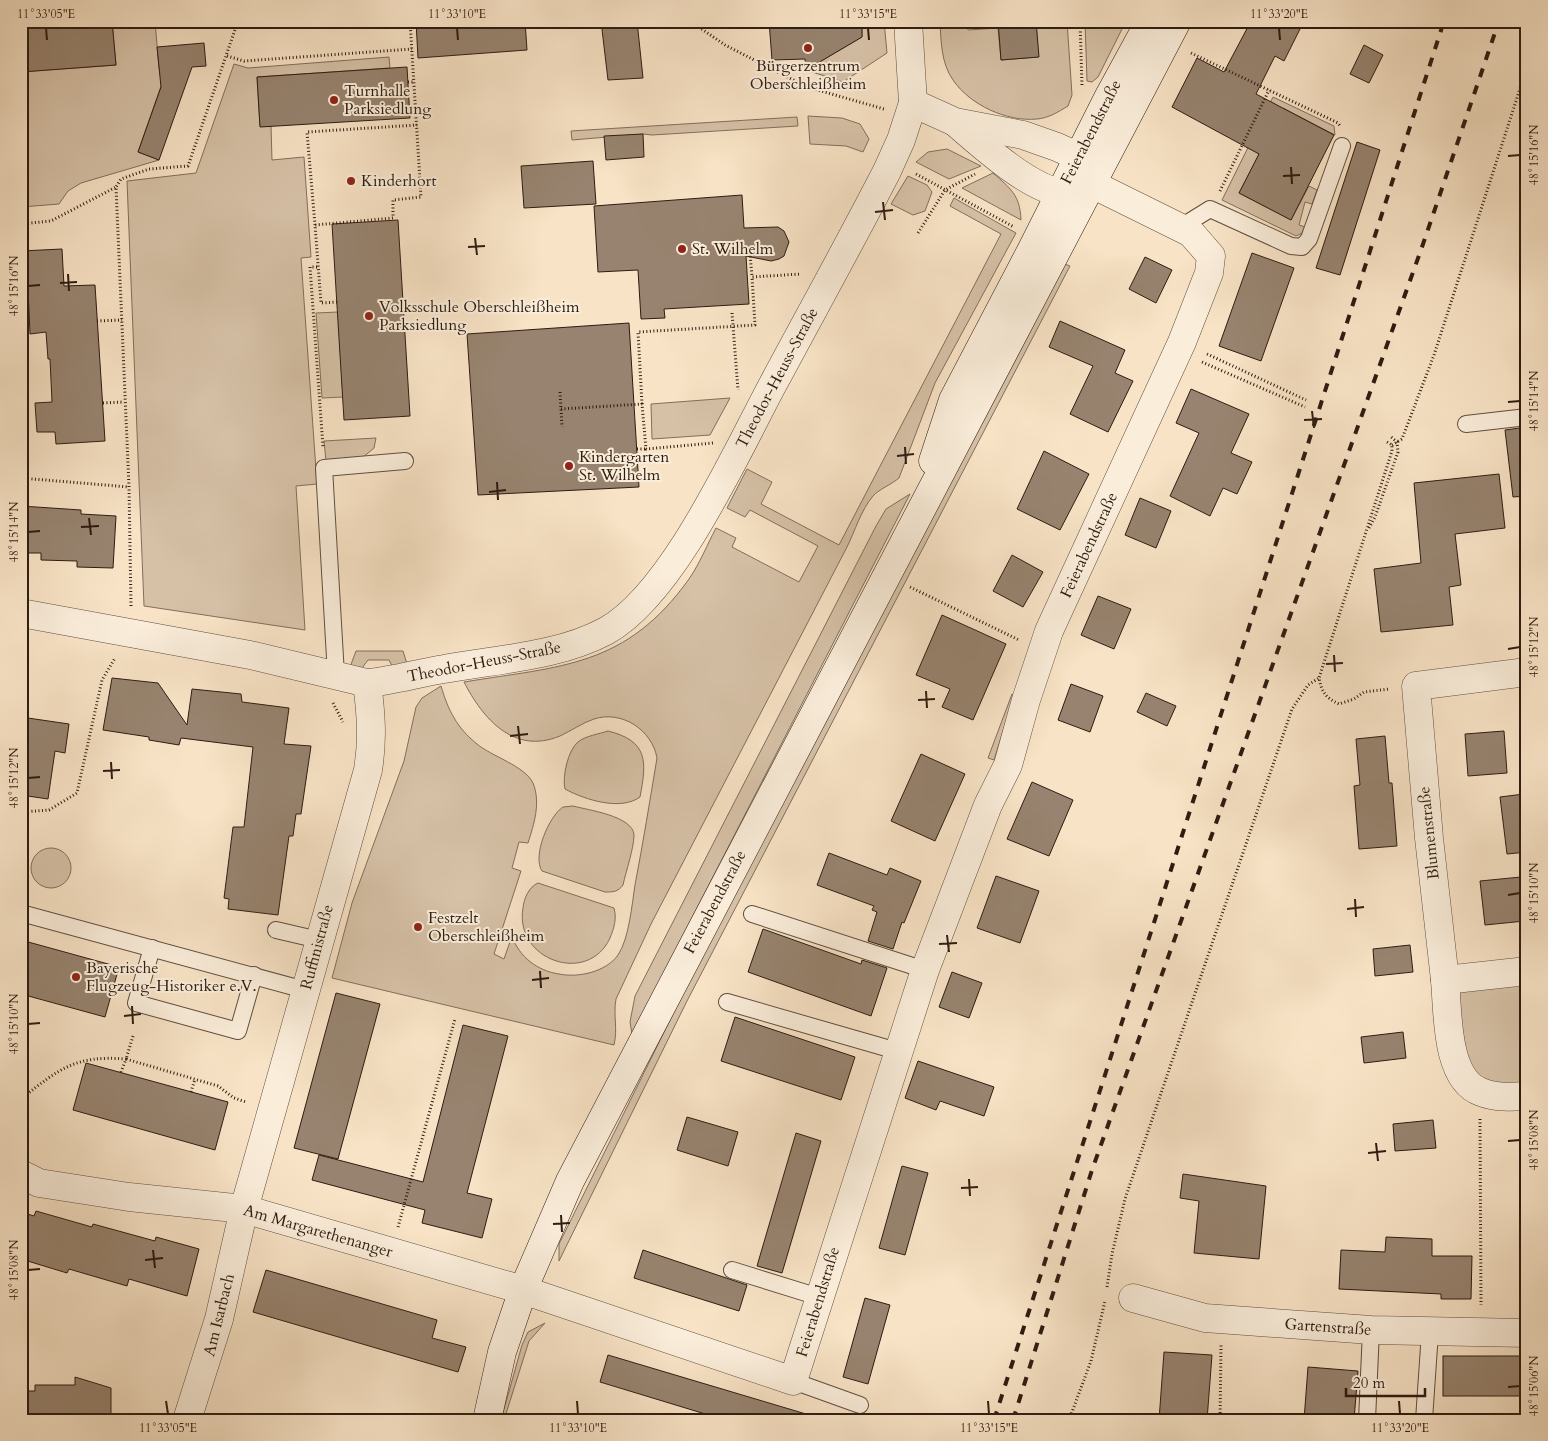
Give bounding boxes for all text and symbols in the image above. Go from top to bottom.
text: 11°33'05"E [17,6,75,22]
text: 11°33'10"E [428,6,486,22]
text: 11°33'15"E [839,6,897,22]
text: 11°33'20"E [1250,6,1308,22]
marker: Bürgerzentrum Oberschleißheim [802,42,814,54]
place label: Bürgerzentrum Oberschleißheim [750,55,867,95]
street label: Feierabendstraße [1055,76,1127,188]
place label: Turnhalle Parksiedlung [344,80,431,120]
marker: Turnhalle Parksiedlung [328,94,340,106]
text: 48°15'16"N [1526,124,1542,185]
place label: Kinderhort [361,170,436,192]
marker: Kinderhort [345,175,357,187]
place label: St. Wilhelm [692,238,774,260]
marker: St. Wilhelm [676,243,688,255]
text: 48°15'16"N [6,255,22,316]
place label: Volksschule Oberschleißheim Parksiedlung [379,296,580,336]
street label: Theodor-Heuss-Straße [731,304,823,452]
marker: Volksschule Oberschleißheim Parksiedlung [363,310,375,322]
text: 48°15'14"N [1526,370,1542,431]
place label: Kindergarten St. Wilhelm [579,446,669,486]
marker: Kindergarten St. Wilhelm [563,460,575,472]
street label: Feierabendstraße [1055,489,1123,601]
text: 48°15'14"N [6,501,22,562]
text: 48°15'12"N [1526,616,1542,677]
street label: Theodor-Heuss-Straße [405,636,563,688]
text: 48°15'12"N [6,747,22,808]
street label: Blumenstraße [1413,785,1445,881]
street label: Feierabendstraße [678,846,752,958]
text: 48°15'10"N [1526,862,1542,923]
street label: Ruffinistraße [295,902,339,992]
place label: Festzelt Oberschleißheim [428,907,545,947]
marker: Festzelt Oberschleißheim [412,921,424,933]
place label: Bayerische Flugzeug-Historiker e.V. [86,957,257,997]
marker: Bayerische Flugzeug-Historiker e.V. [70,971,82,983]
text: 48°15'10"N [6,993,22,1054]
text: 48°15'08"N [1526,1109,1542,1170]
street label: Am Margarethenanger [241,1199,395,1263]
text: 48°15'08"N [6,1239,22,1300]
street label: Feierabendstraße [791,1244,845,1360]
street label: Am Isarbach [198,1271,240,1359]
street label: Gartenstraße [1284,1313,1372,1341]
text: 48°15'06"N [1526,1355,1542,1416]
scale bar [1346,1366,1424,1398]
text: 20 m [1353,1373,1385,1393]
text: 11°33'05"E [139,1420,197,1436]
text: 11°33'10"E [549,1420,607,1436]
text: 11°33'15"E [960,1420,1018,1436]
text: 11°33'20"E [1371,1420,1429,1436]

